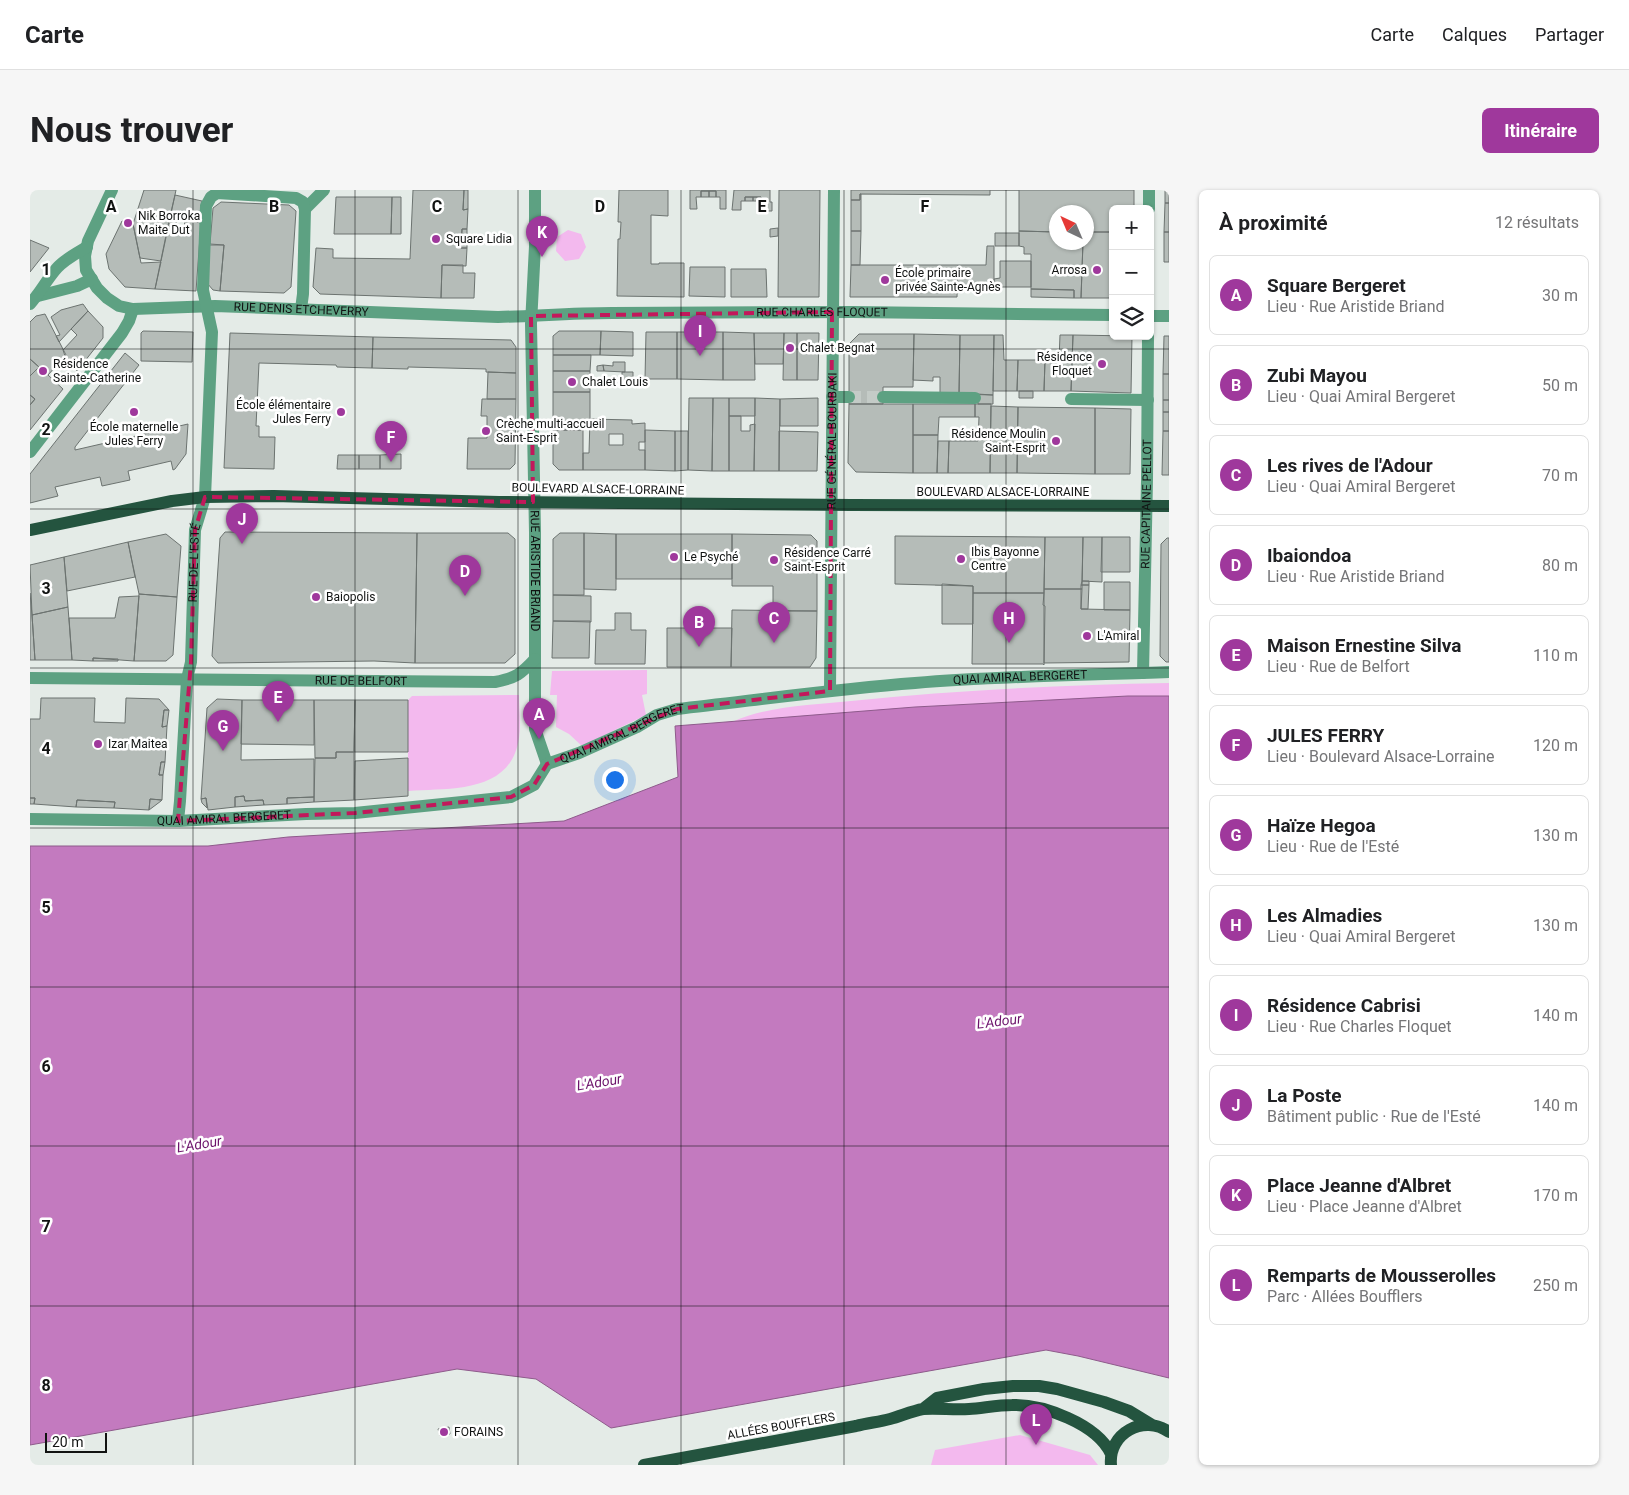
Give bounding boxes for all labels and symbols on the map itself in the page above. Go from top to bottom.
text: A [106,197,117,216]
text: B [269,197,279,216]
text: C [432,197,442,216]
text: D [595,197,605,216]
text: E [758,197,767,216]
text: F [921,197,930,216]
north arrow [1049,205,1094,250]
place label: Nik Borroka Maite Dut [138,209,200,237]
pin: K [526,216,558,257]
marker: Nik Borroka Maite Dut [122,217,134,229]
place label: Square Lidia [446,232,512,246]
marker: Square Lidia [430,233,442,245]
text: 1 [41,260,51,279]
place label: Arrosa [1052,263,1087,277]
marker: Arrosa [1091,264,1103,276]
place label: École primaire privée Sainte-Agnès [895,265,1001,294]
marker: École primaire privée Sainte-Agnès [879,274,891,286]
street label: RUE DENIS ETCHEVERRY [233,300,370,319]
street label: RUE CHARLES FLOQUET [756,305,888,319]
pin: I [684,315,716,356]
place label: Chalet Begnat [800,341,875,355]
marker: Chalet Begnat [784,342,796,354]
place label: Résidence Floquet [1037,350,1092,378]
place label: Résidence Sainte-Catherine [53,357,141,385]
marker: Résidence Floquet [1096,358,1108,370]
marker: Résidence Sainte-Catherine [37,365,49,377]
street label: RUE GÉNÉRAL BOURBAKI [824,372,840,510]
place label: Chalet Louis [582,375,648,389]
marker: Chalet Louis [566,376,578,388]
place label: École élémentaire Jules Ferry [236,397,331,426]
marker: École maternelle Jules Ferry [128,406,140,418]
marker: École élémentaire Jules Ferry [335,406,347,418]
place label: Crèche multi-accueil Saint-Esprit [496,417,604,445]
place label: École maternelle Jules Ferry [90,419,178,448]
text: 2 [41,420,51,439]
pin: F [375,421,407,462]
marker: Crèche multi-accueil Saint-Esprit [480,425,492,437]
place label: Résidence Moulin Saint-Esprit [951,427,1046,455]
marker: Résidence Moulin Saint-Esprit [1050,435,1062,447]
street label: RUE CAPITAINE PELLOT [1138,439,1154,569]
street label: BOULEVARD ALSACE-LORRAINE [511,480,685,498]
street label: BOULEVARD ALSACE-LORRAINE [917,485,1090,499]
pin: J [226,503,258,544]
street label: RUE ARISTIDE BRIAND [528,510,542,632]
street label: RUE DE L'ESTÉ [186,521,204,603]
place label: Ibis Bayonne Centre [971,545,1039,573]
place label: Résidence Carré Saint-Esprit [784,546,871,574]
place label: Le Psyché [684,550,738,564]
marker: Le Psyché [668,551,680,563]
marker: Ibis Bayonne Centre [955,553,967,565]
marker: Résidence Carré Saint-Esprit [768,554,780,566]
pin: D [449,555,481,596]
text: 3 [41,579,51,598]
place label: Baiopolis [326,590,375,604]
marker: Baiopolis [310,591,322,603]
pin: C [758,602,790,643]
pin: H [993,602,1025,643]
pin: B [683,606,715,647]
place label: L'Amiral [1097,629,1139,643]
marker: L'Amiral [1081,630,1093,642]
street label: QUAI AMIRAL BERGERET [952,668,1087,687]
street label: RUE DE BELFORT [315,673,407,688]
pin: E [262,681,294,722]
pin: A [523,698,555,739]
street label: QUAI AMIRAL BERGERET [558,701,685,766]
pin: G [207,710,239,751]
place label: Izar Maitea [108,737,168,751]
marker: Izar Maitea [92,738,104,750]
text: 4 [41,739,51,758]
your location [602,767,628,793]
street label: QUAI AMIRAL BERGERET [157,808,291,828]
text: 5 [41,898,51,917]
water label: L'Adour [976,1010,1023,1032]
text: 6 [41,1057,51,1076]
water label: L'Adour [575,1071,623,1093]
water label: L'Adour [175,1133,223,1155]
text: 7 [41,1217,51,1236]
text: 8 [41,1376,51,1395]
pin: L [1020,1404,1052,1445]
street label: ALLÉES BOUFFLERS [726,1409,836,1442]
place label: FORAINS [454,1425,503,1439]
marker: FORAINS [438,1426,450,1438]
scale bar [45,1430,108,1453]

